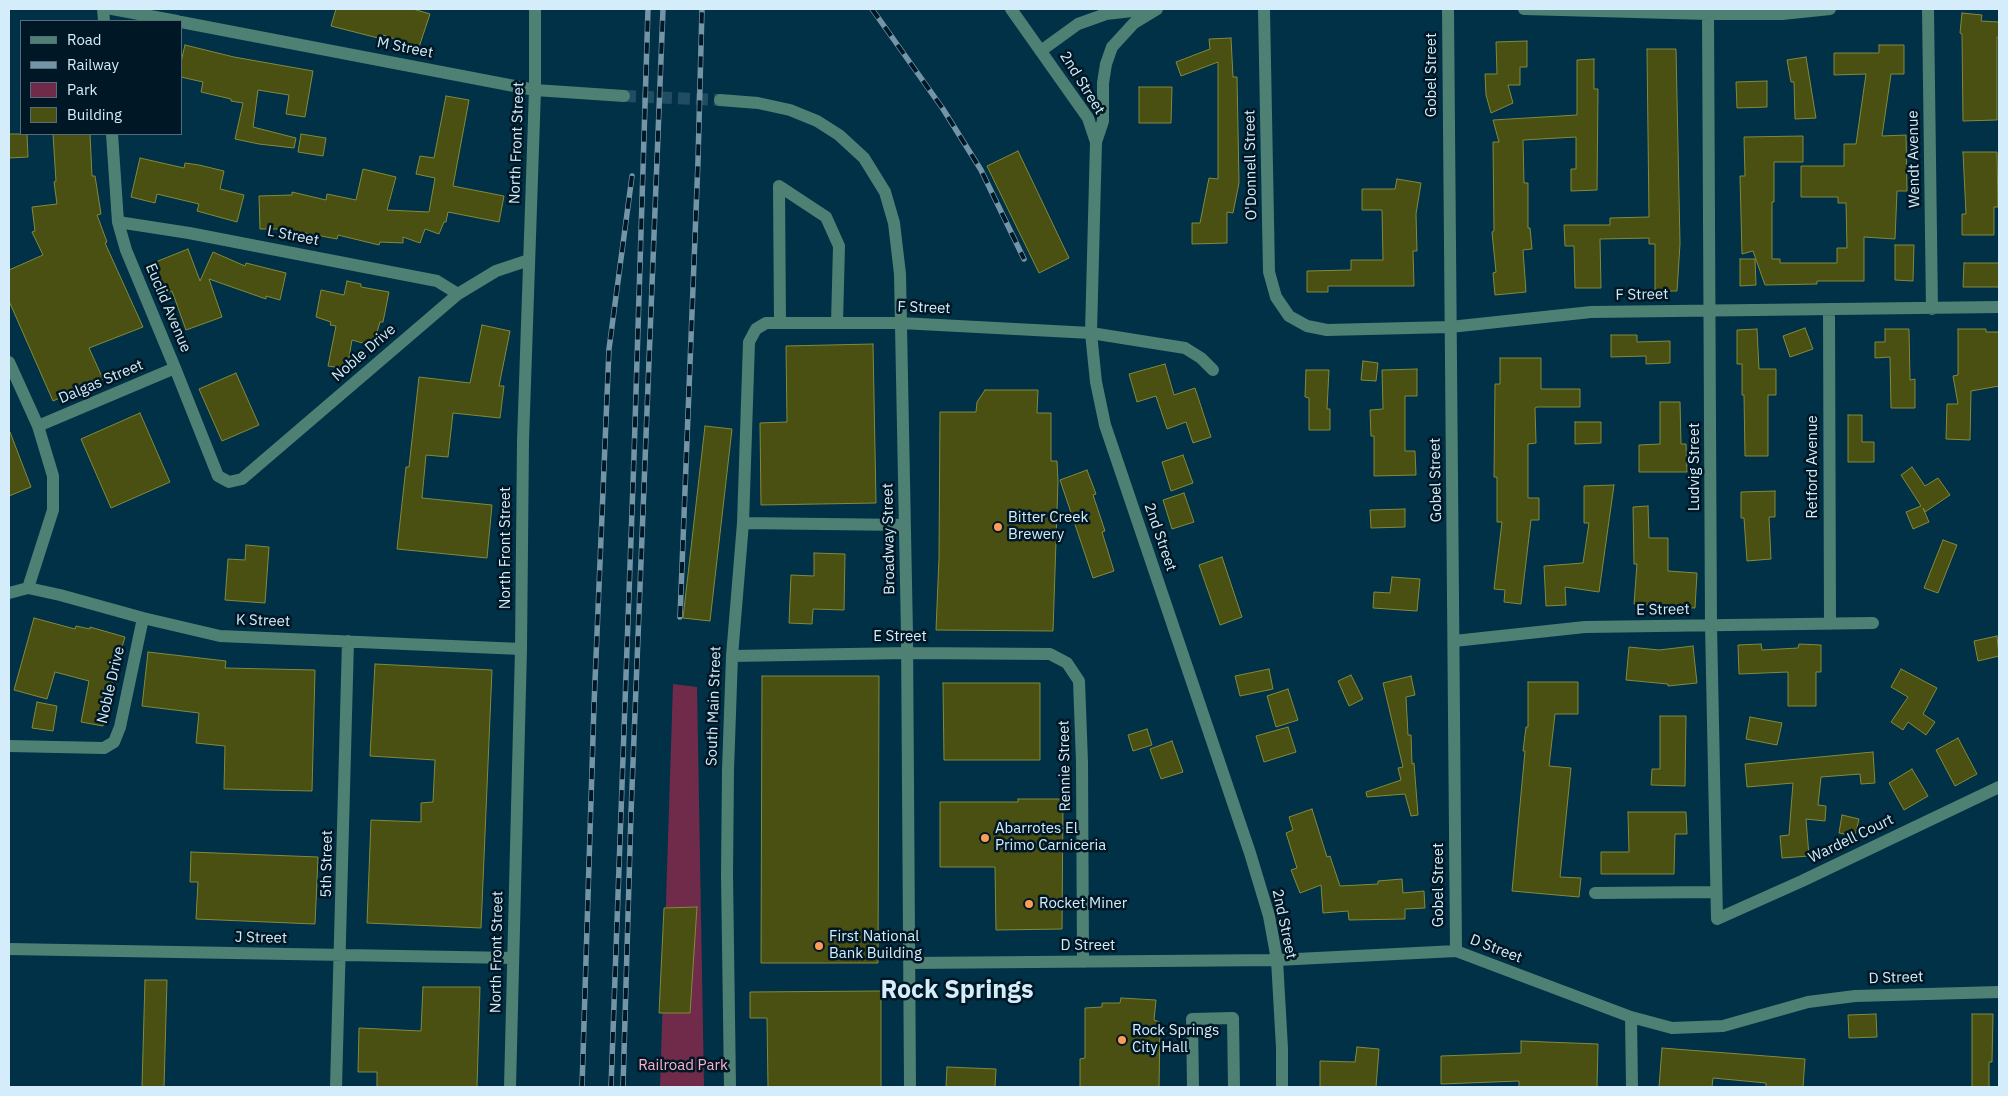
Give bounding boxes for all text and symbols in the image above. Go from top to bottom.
legend [20,20,182,135]
text: Road [67,30,102,49]
street label: Gobel Street [1423,33,1441,117]
street label: M Street [375,34,435,62]
street label: 2nd Street [1056,48,1108,118]
text: Railway [67,55,119,74]
text: Park [67,80,97,99]
street label: North Front Street [506,82,528,204]
text: Building [67,105,122,124]
street label: O'Donnell Street [1241,110,1261,220]
street label: Wendt Avenue [1904,110,1924,208]
street label: L Street [266,222,320,250]
street label: Euclid Avenue [141,261,195,355]
street label: F Street [1615,286,1669,304]
street label: F Street [897,298,951,318]
street label: Noble Drive [329,320,399,386]
street label: Dalgas Street [56,356,146,408]
street label: Retford Avenue [1804,415,1822,519]
street label: Ludvig Street [1686,423,1704,511]
street label: Gobel Street [1426,438,1446,522]
street label: Broadway Street [879,483,899,595]
street label: North Front Street [497,487,515,609]
street label: 2nd Street [1140,501,1180,573]
place label: Bitter Creek Brewery [1008,509,1088,544]
marker: Bitter Creek Brewery [992,521,1004,533]
street label: E Street [1636,601,1690,619]
street label: K Street [236,611,290,631]
street label: E Street [873,628,927,646]
street label: Noble Drive [93,645,129,725]
street label: South Main Street [703,646,725,766]
street label: Rennie Street [1055,720,1075,812]
street label: Wardell Court [1806,811,1896,867]
place label: Abarrotes El Primo Carniceria [995,820,1106,855]
street label: 5th Street [317,830,337,898]
marker: Abarrotes El Primo Carniceria [979,832,991,844]
street label: Gobel Street [1430,843,1448,927]
street label: 2nd Street [1268,887,1300,961]
street label: North Front Street [487,891,507,1013]
place label: Rocket Miner [1039,895,1127,913]
marker: Rocket Miner [1023,898,1035,910]
place label: First National Bank Building [829,928,922,963]
street label: J Street [235,929,287,947]
street label: D Street [1467,931,1525,967]
street label: D Street [1061,937,1115,955]
marker: First National Bank Building [813,940,825,952]
street label: D Street [1868,968,1924,988]
district label: Rock Springs [880,976,1034,1006]
place label: Rock Springs City Hall [1132,1022,1219,1057]
marker: Rock Springs City Hall [1116,1034,1128,1046]
park label: Railroad Park [638,1057,728,1075]

